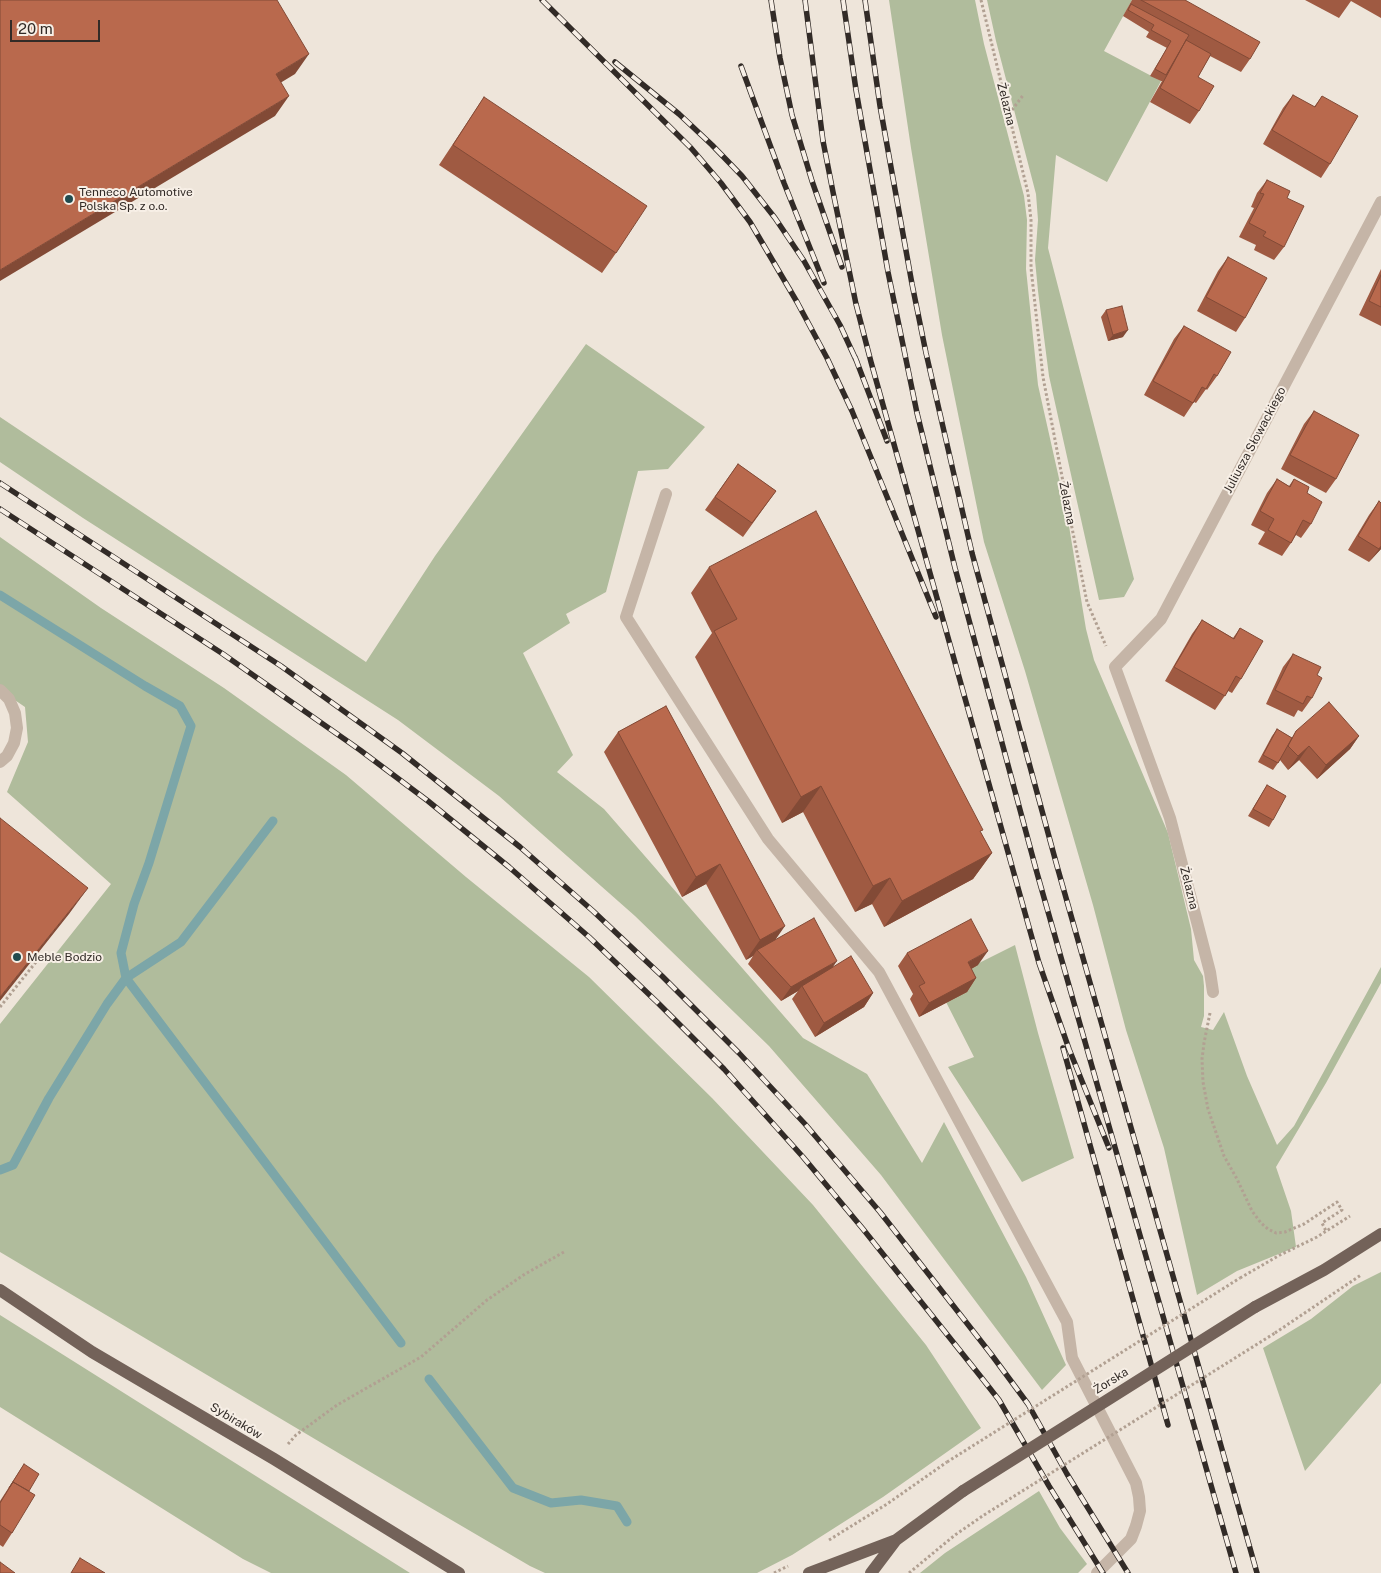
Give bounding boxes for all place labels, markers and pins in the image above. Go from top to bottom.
place label: Tenneco Automotive Polska Sp. z o.o. [79,185,193,213]
marker: Tenneco Automotive Polska Sp. z o.o. [63,193,75,205]
place label: Meble Bodzio [27,950,102,964]
marker: Meble Bodzio [11,951,23,963]

